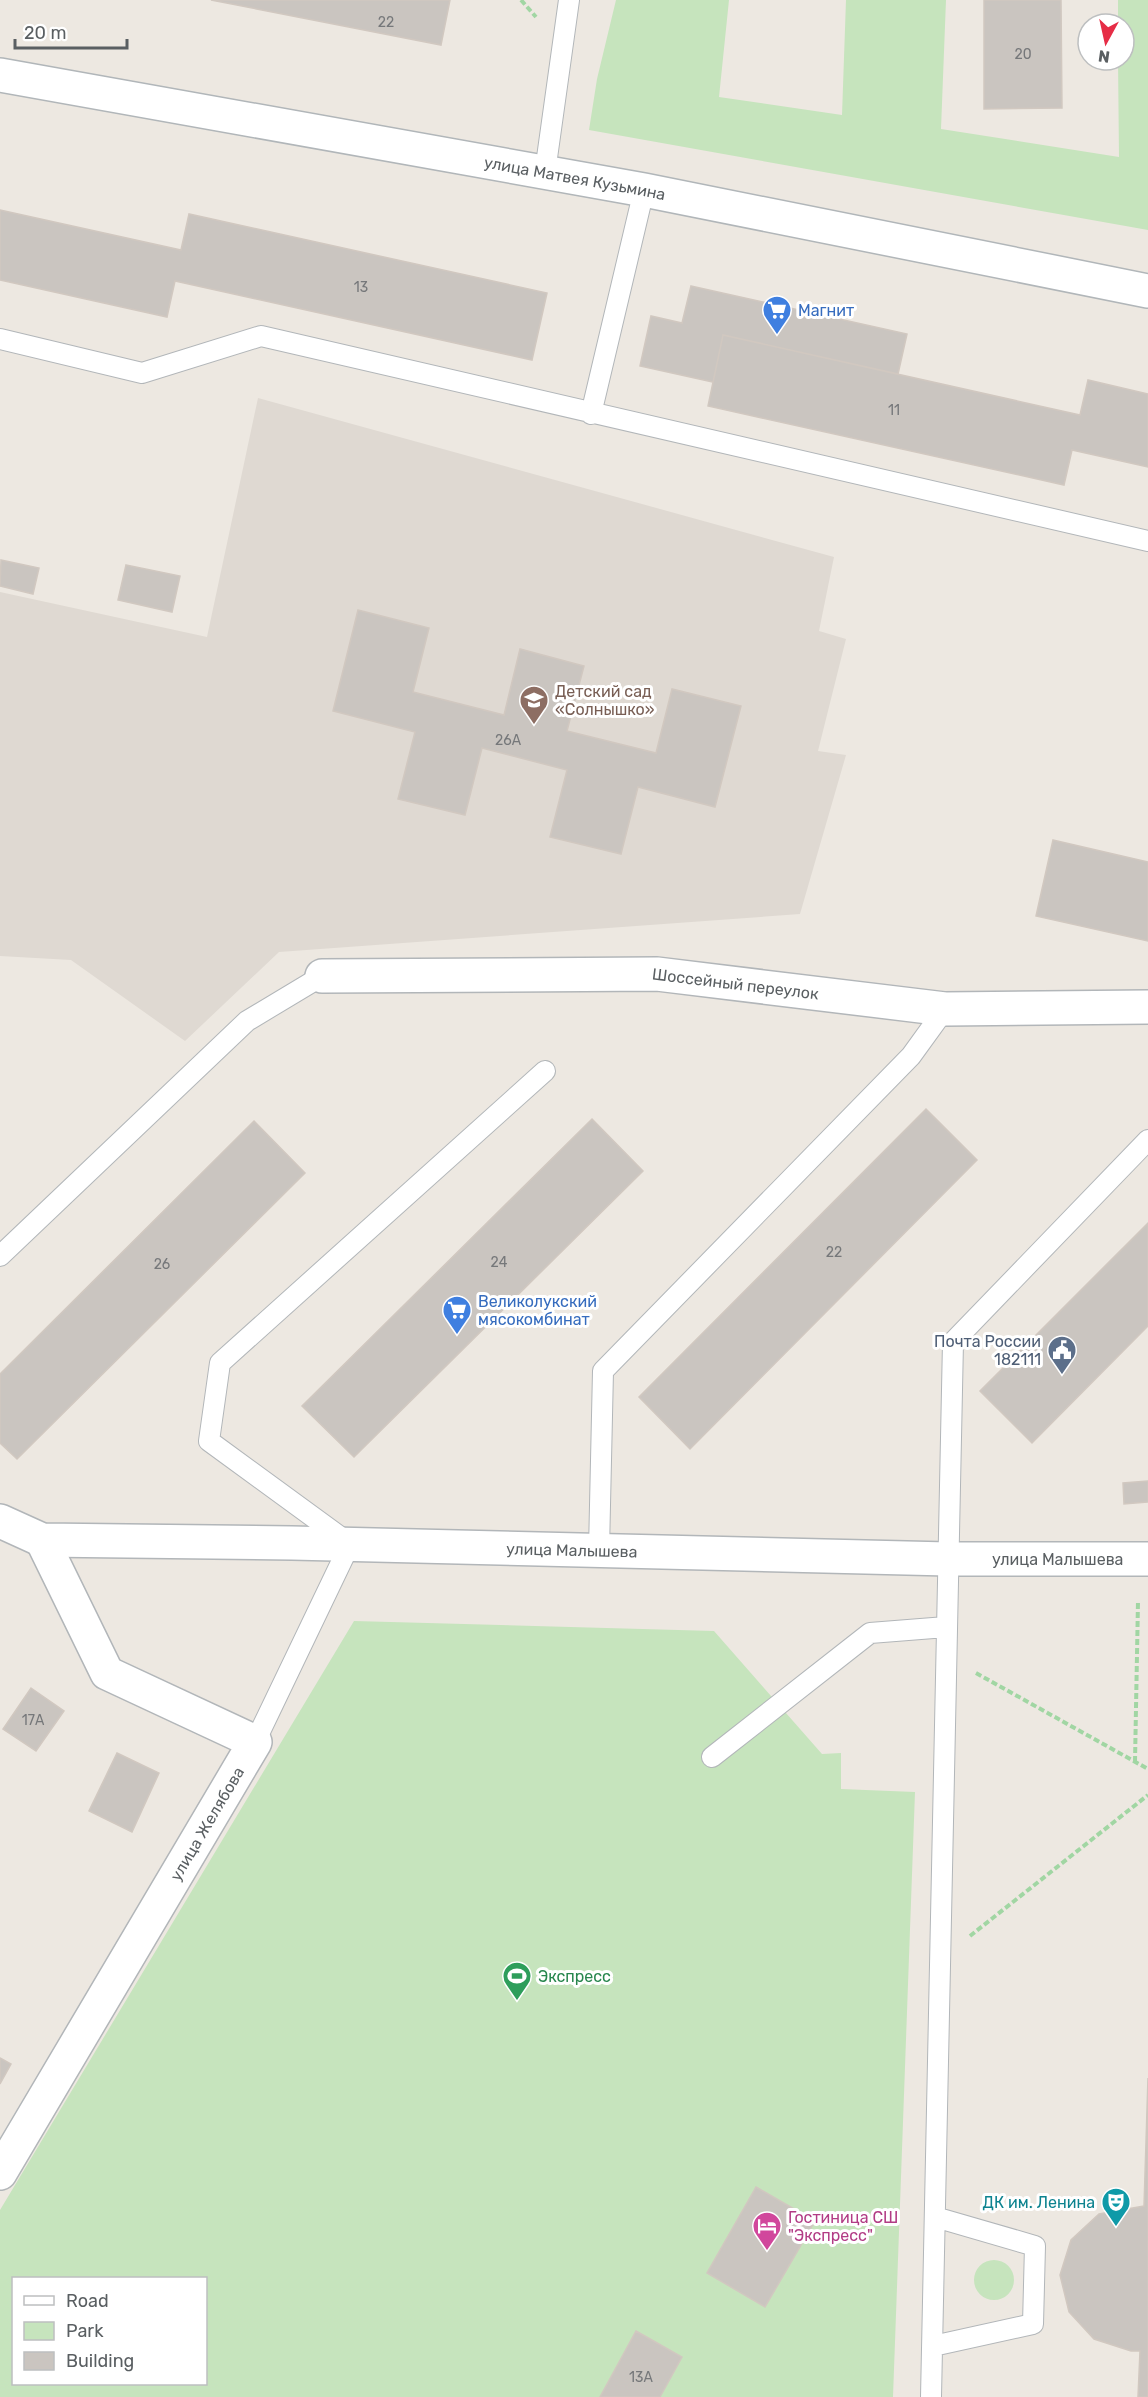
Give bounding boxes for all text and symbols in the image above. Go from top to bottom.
scale bar [15,12,128,50]
north arrow [1076,12,1136,72]
house number: 22 [378,14,394,31]
text: 20 m [24,22,66,44]
house number: 20 [1014,46,1032,63]
text: N [1097,46,1111,67]
street label: улица Матвея Кузьмина [483,152,667,204]
house number: 13 [354,279,368,296]
supermarket icon: Магнит [761,294,793,336]
place label: Магнит [798,301,854,320]
house number: 11 [888,402,900,419]
place label: Детский сад «Солнышко» [555,682,655,719]
school or university icon: Детский сад «Солнышко» [518,684,550,726]
house number: 26А [495,732,522,749]
street label: Шоссейный переулок [651,964,820,1003]
house number: 22 [826,1244,842,1261]
house number: 24 [491,1254,508,1271]
house number: 26 [154,1256,170,1273]
place label: Великолукский мясокомбинат [478,1292,597,1329]
supermarket icon: Великолукский мясокомбинат [441,1294,473,1336]
place label: Почта России 182111 [934,1332,1041,1369]
public building icon: Почта России 182111 [1046,1334,1078,1376]
street label: улица Малышева [506,1539,638,1561]
street label: улица Малышева [992,1550,1123,1569]
house number: 17А [22,1712,45,1729]
street label: улица Желябова [166,1763,248,1884]
sports icon: Экспресс [501,1960,533,2002]
place label: Экспресс [538,1967,611,1986]
theatre icon: ДК им. Ленина [1100,2186,1132,2228]
place label: ДК им. Ленина [983,2193,1095,2212]
place label: Гостиница СШ "Экспресс" [788,2208,898,2245]
hotel icon: Гостиница СШ "Экспресс" [751,2210,783,2252]
legend [12,2277,207,2385]
text: Road [66,2290,109,2312]
text: Park [66,2320,104,2342]
text: Building [66,2350,134,2372]
house number: 13А [629,2369,654,2386]

